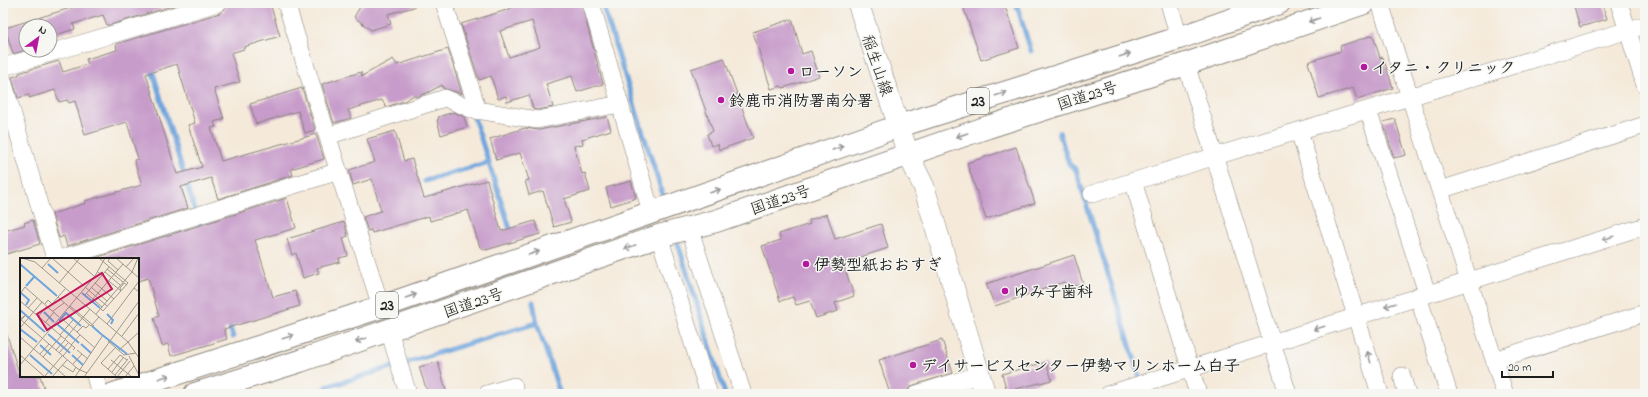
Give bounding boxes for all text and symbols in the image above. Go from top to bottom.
one-way arrow [1308,17,1321,24]
north arrow [18,18,58,58]
text: N [35,22,50,39]
street label: 稲生山線 [854,31,898,100]
one-way arrow [1119,50,1131,58]
place label: イタニ・クリニック [1372,57,1515,81]
place label: ローソン [799,61,863,85]
marker: イタニ・クリニック [1359,62,1369,72]
marker: ローソン [786,66,796,76]
street label: 国道23号 [1054,76,1121,118]
road number: 23 [967,88,989,114]
place label: 鈴鹿市消防署南分署 [729,90,873,114]
one-way arrow [995,90,1008,97]
marker: 鈴鹿市消防署南分署 [716,95,726,105]
one-way arrow [957,132,969,140]
one-way arrow [831,144,844,151]
street label: 国道23号 [747,179,814,222]
one-way arrow [709,186,721,194]
one-way arrow [1601,235,1614,242]
one-way arrow [624,243,636,251]
one-way arrow [527,249,540,256]
place label: 伊勢型紙おおすぎ [814,254,942,278]
inset map [20,258,139,377]
marker: 伊勢型紙おおすぎ [801,259,811,269]
place label: ゆみ子歯科 [1013,281,1093,305]
street label: 国道23号 [440,282,507,325]
marker: ゆみ子歯科 [1000,286,1010,296]
road number: 23 [376,292,398,318]
one-way arrow [405,292,418,299]
one-way arrow [1384,302,1397,309]
one-way arrow [1313,324,1325,332]
one-way arrow [281,333,294,340]
one-way arrow [356,336,368,344]
one-way arrow [1365,350,1372,363]
scale bar [1502,353,1553,379]
place label: デイサービスセンター伊勢マリンホーム白子 [921,355,1240,379]
text: 20 m [1508,359,1531,377]
marker: デイサービスセンター伊勢マリンホーム白子 [908,360,918,370]
one-way arrow [158,373,170,381]

